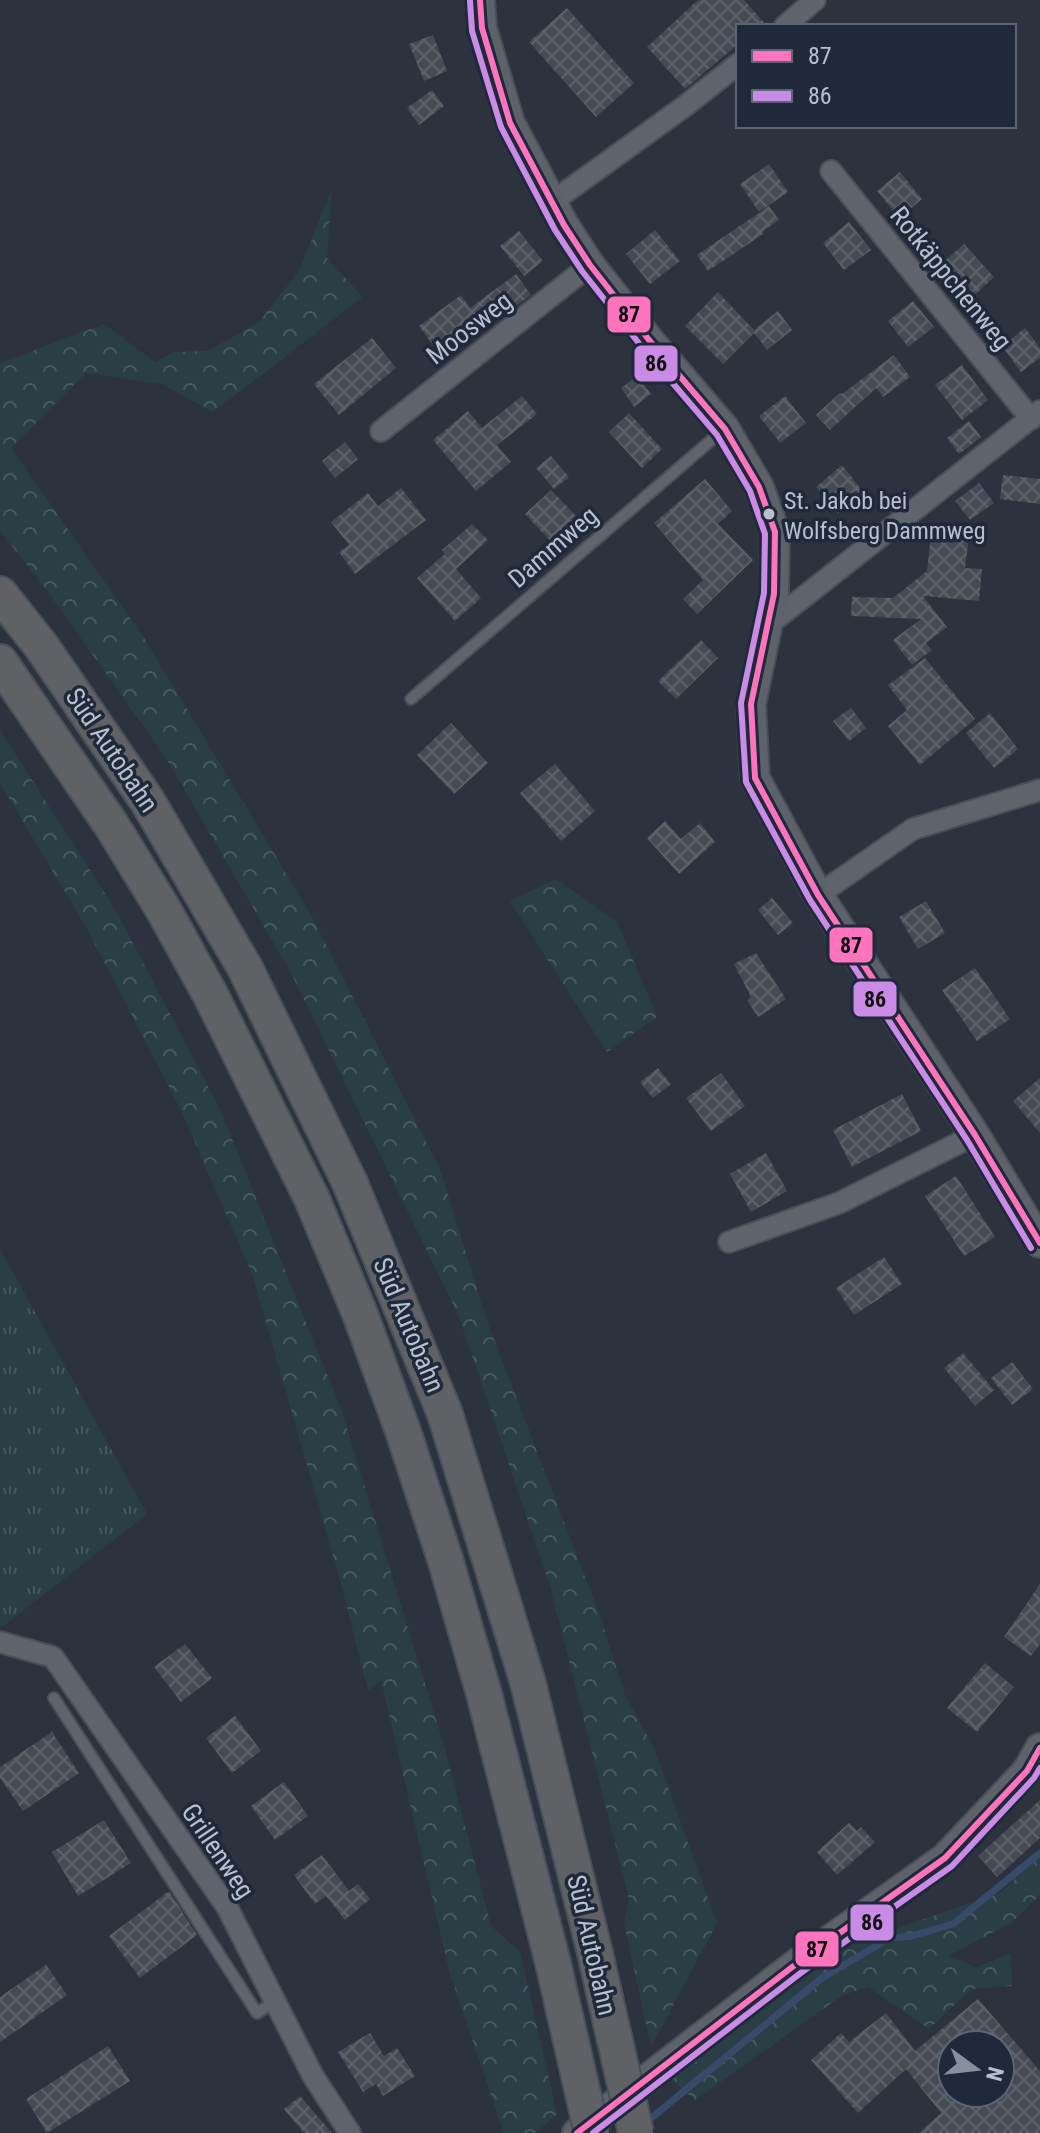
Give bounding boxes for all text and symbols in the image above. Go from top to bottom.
legend [736,24,1016,128]
text: 87 [808,42,832,70]
text: 86 [808,82,832,110]
street label: Rotkäppchenweg [884,200,1018,356]
street label: Moosweg [421,286,517,370]
line badge: 87 [606,295,652,334]
text: 87 [618,302,640,327]
line badge: 86 [633,344,679,383]
text: 86 [645,351,667,376]
place label: St. Jakob bei Wolfsberg Dammweg [784,487,986,545]
street label: Dammweg [502,500,604,594]
marker: St. Jakob bei Wolfsberg Dammweg [761,506,777,522]
street label: Süd Autobahn [60,682,164,818]
line badge: 87 [828,926,874,964]
text: 87 [840,933,862,958]
line badge: 86 [852,980,898,1018]
text: 86 [864,987,886,1012]
street label: Süd Autobahn [367,1253,451,1397]
street label: Grillenweg [175,1798,261,1904]
street label: Süd Autobahn [561,1872,623,2018]
line badge: 86 [849,1903,895,1942]
text: 86 [861,1910,883,1935]
line badge: 87 [794,1930,840,1968]
text: 87 [806,1937,828,1962]
north arrow [936,2029,1016,2109]
text: N [981,2064,1009,2084]

